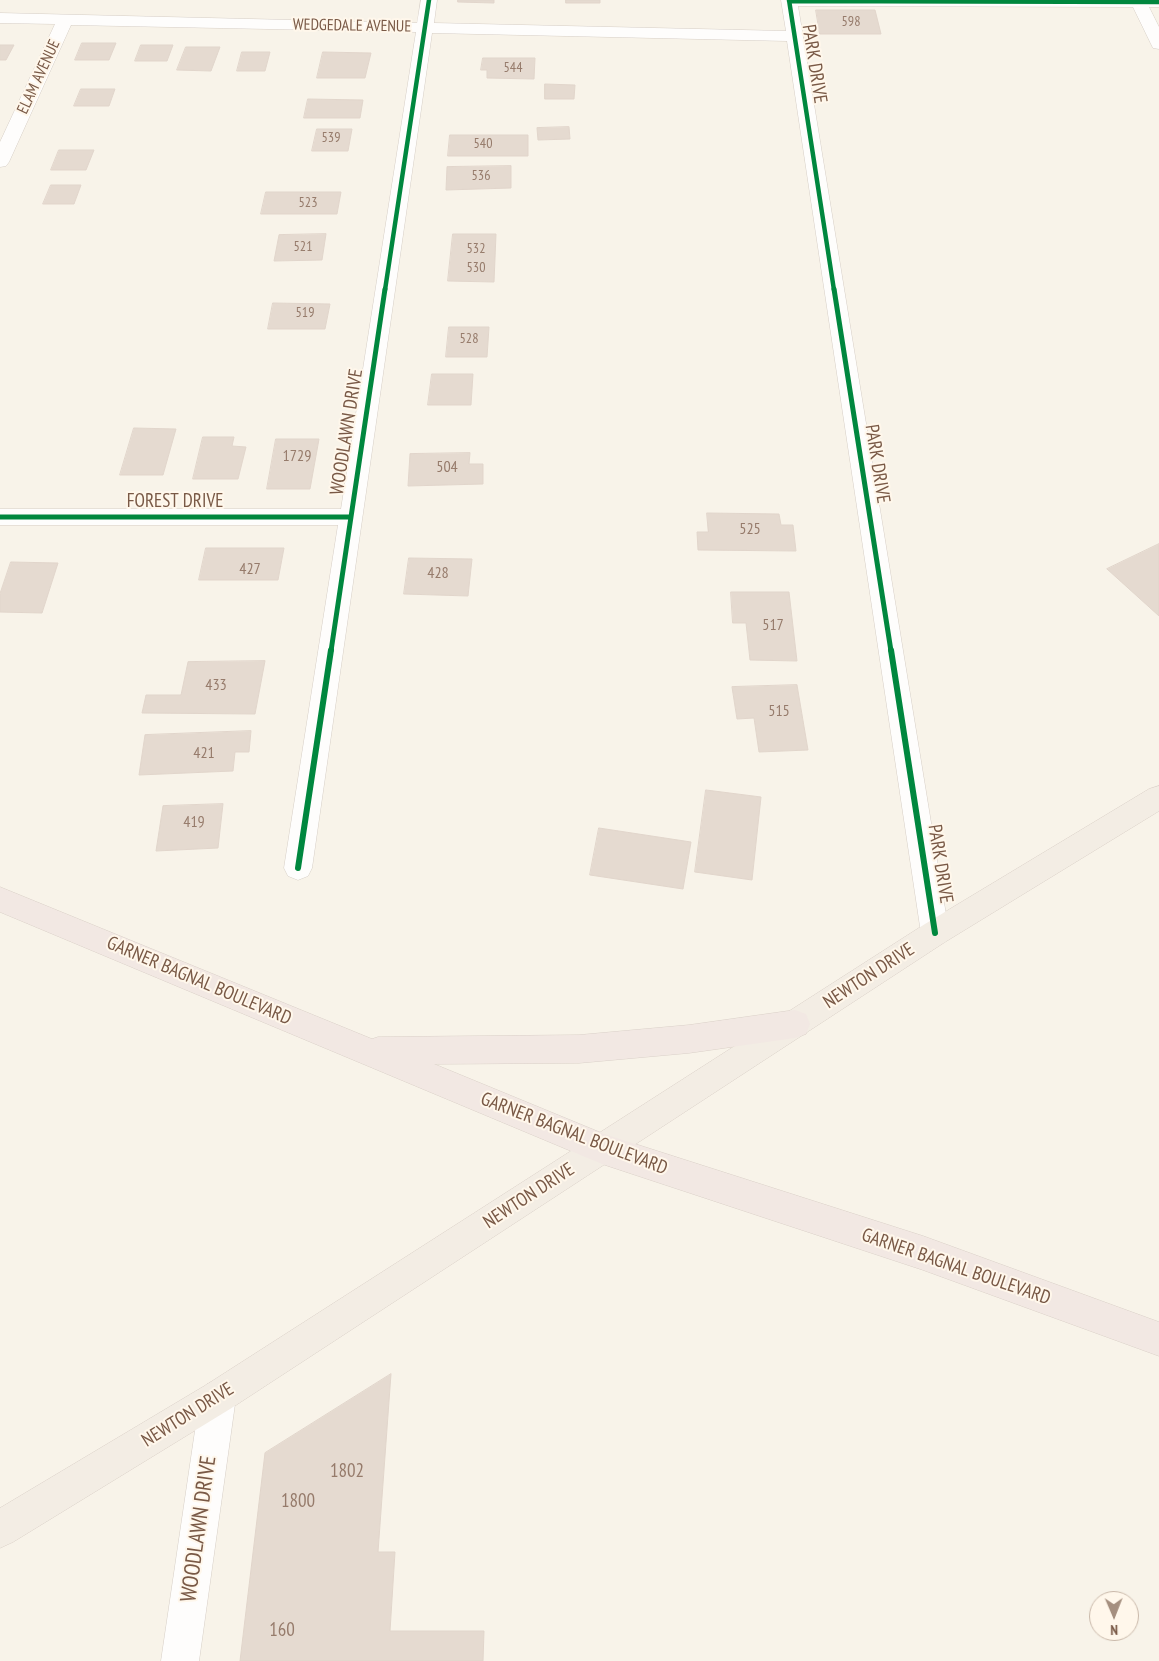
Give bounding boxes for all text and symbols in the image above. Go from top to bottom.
house number: 598 [842,14,860,30]
street label: WEDGEDALE AVENUE [293,15,411,37]
street label: PARK DRIVE [797,23,831,105]
street label: ELAM AVENUE [13,37,65,117]
house number: 544 [504,60,522,76]
house number: 539 [322,130,340,146]
house number: 540 [474,136,492,152]
house number: 536 [472,168,490,184]
house number: 523 [299,195,317,211]
house number: 521 [294,239,312,255]
house number: 532 [467,241,485,257]
house number: 530 [467,260,485,276]
house number: 519 [296,305,314,321]
house number: 528 [460,331,478,347]
street label: WOODLAWN DRIVE [326,367,368,497]
street label: PARK DRIVE [860,423,894,505]
house number: 1729 [283,446,311,466]
house number: 504 [436,457,458,477]
street label: FOREST DRIVE [127,491,223,513]
house number: 525 [739,519,761,539]
house number: 427 [239,559,261,579]
house number: 428 [427,563,449,583]
house number: 517 [762,615,784,635]
house number: 433 [205,675,227,695]
house number: 515 [768,701,790,721]
house number: 421 [193,743,215,763]
house number: 419 [183,812,205,832]
street label: PARK DRIVE [923,823,957,905]
street label: GARNER BAGNAL BOULEVARD [103,932,295,1030]
street label: NEWTON DRIVE [819,938,919,1014]
street label: GARNER BAGNAL BOULEVARD [477,1088,671,1180]
street label: NEWTON DRIVE [479,1158,579,1234]
street label: GARNER BAGNAL BOULEVARD [858,1224,1054,1310]
street label: NEWTON DRIVE [138,1378,238,1452]
street label: WOODLAWN DRIVE [176,1454,222,1604]
house number: 1802 [330,1461,364,1483]
house number: 1800 [281,1491,315,1513]
north arrow [1089,1591,1139,1641]
house number: 160 [269,1620,295,1642]
text: N [1110,1621,1118,1639]

